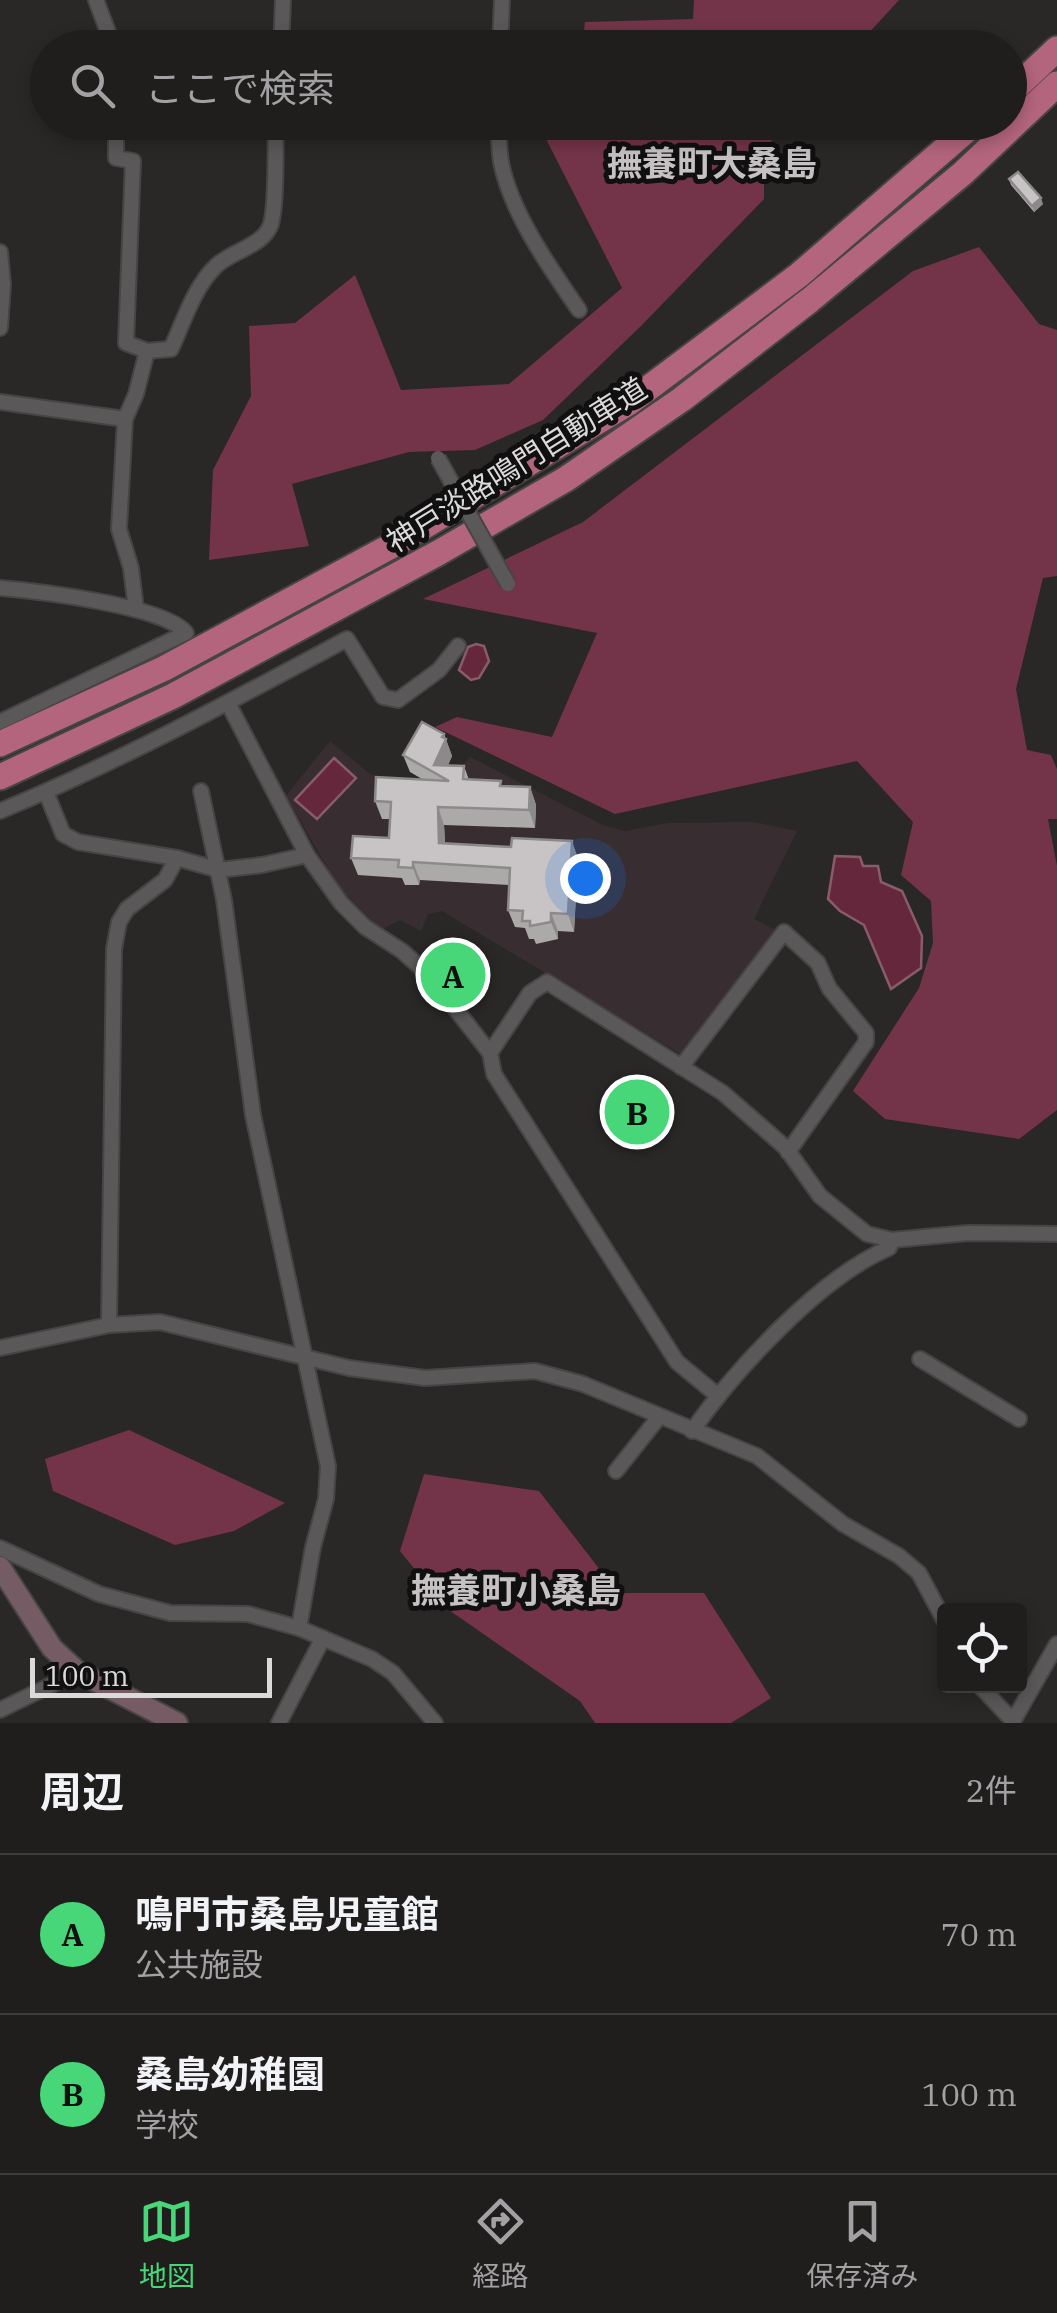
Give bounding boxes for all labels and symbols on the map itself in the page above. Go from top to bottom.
district label: 撫養町大桑島 [607,140,817,186]
street label: 神戸淡路鳴門自動車道 [378,368,654,560]
your location [560,853,611,904]
pin: A [420,938,486,1012]
pin: B [604,1074,670,1150]
district label: 撫養町小桑島 [411,1567,621,1613]
scale bar [30,1653,272,1698]

